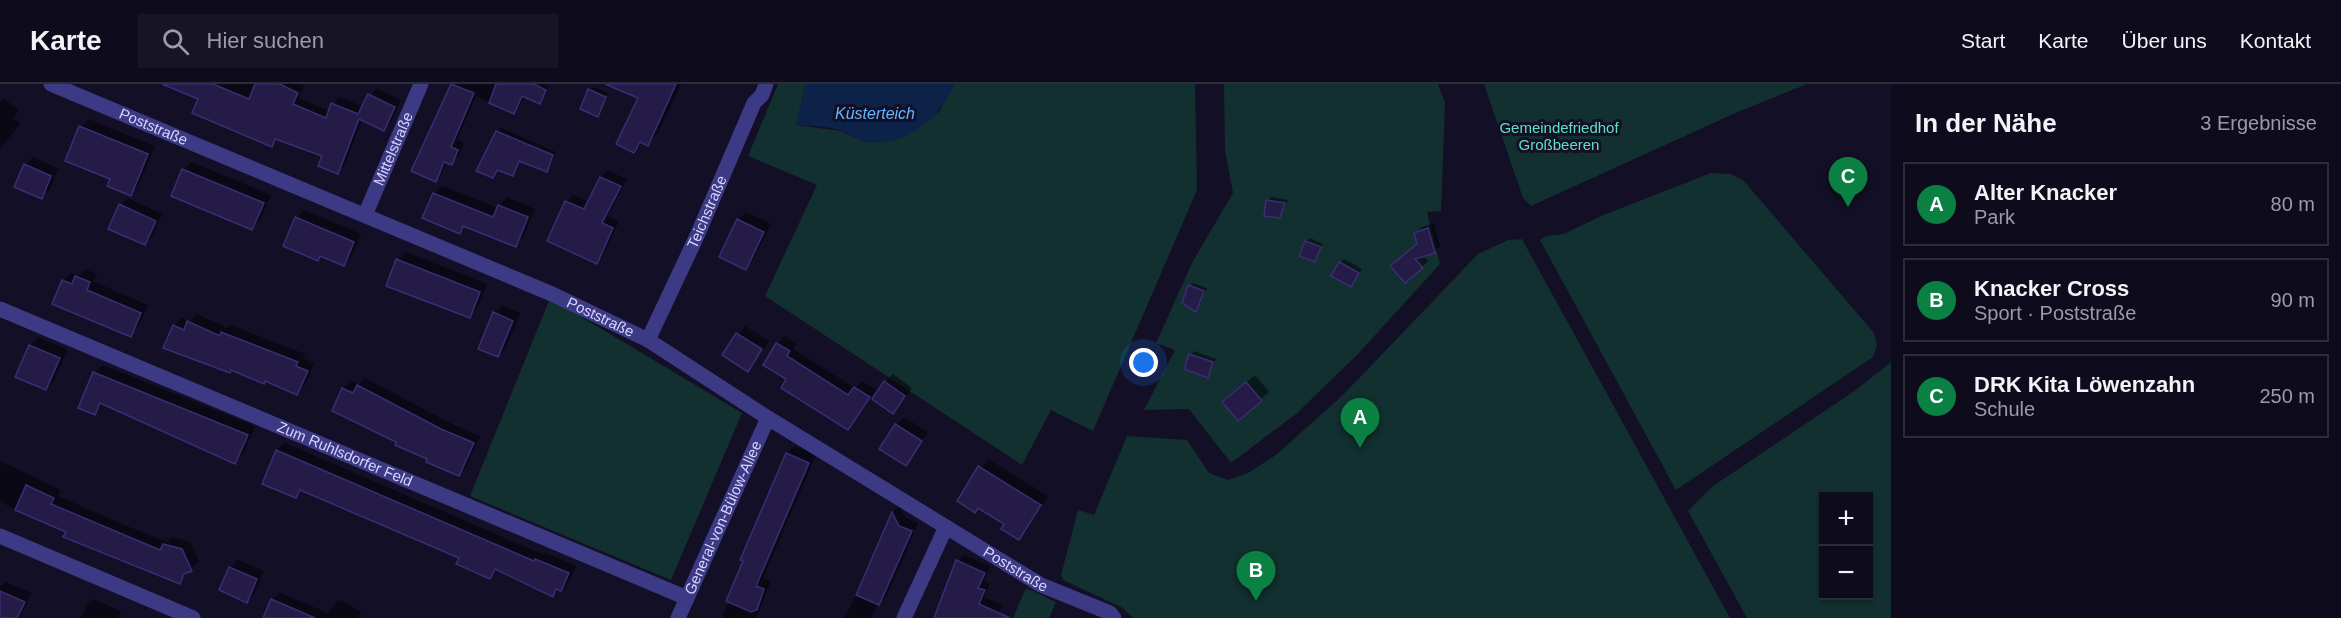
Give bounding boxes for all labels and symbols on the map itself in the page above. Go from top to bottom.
street label: Poststraße [117,105,190,148]
water label: Küsterteich [835,105,915,122]
street label: Mittelstraße [370,109,416,188]
park label: Gemeindefriedhof Großbeeren [1499,119,1619,153]
pin: C [1828,158,1868,207]
street label: Teichstraße [683,173,730,251]
street label: Poststraße [564,293,637,340]
your location [1129,348,1158,377]
pin: A [1340,398,1380,448]
street label: Zum Ruhlsdorfer Feld [275,418,415,490]
street label: General-von-Bülow-Allee [681,438,765,597]
street label: Poststraße [980,543,1050,595]
pin: B [1236,552,1276,601]

